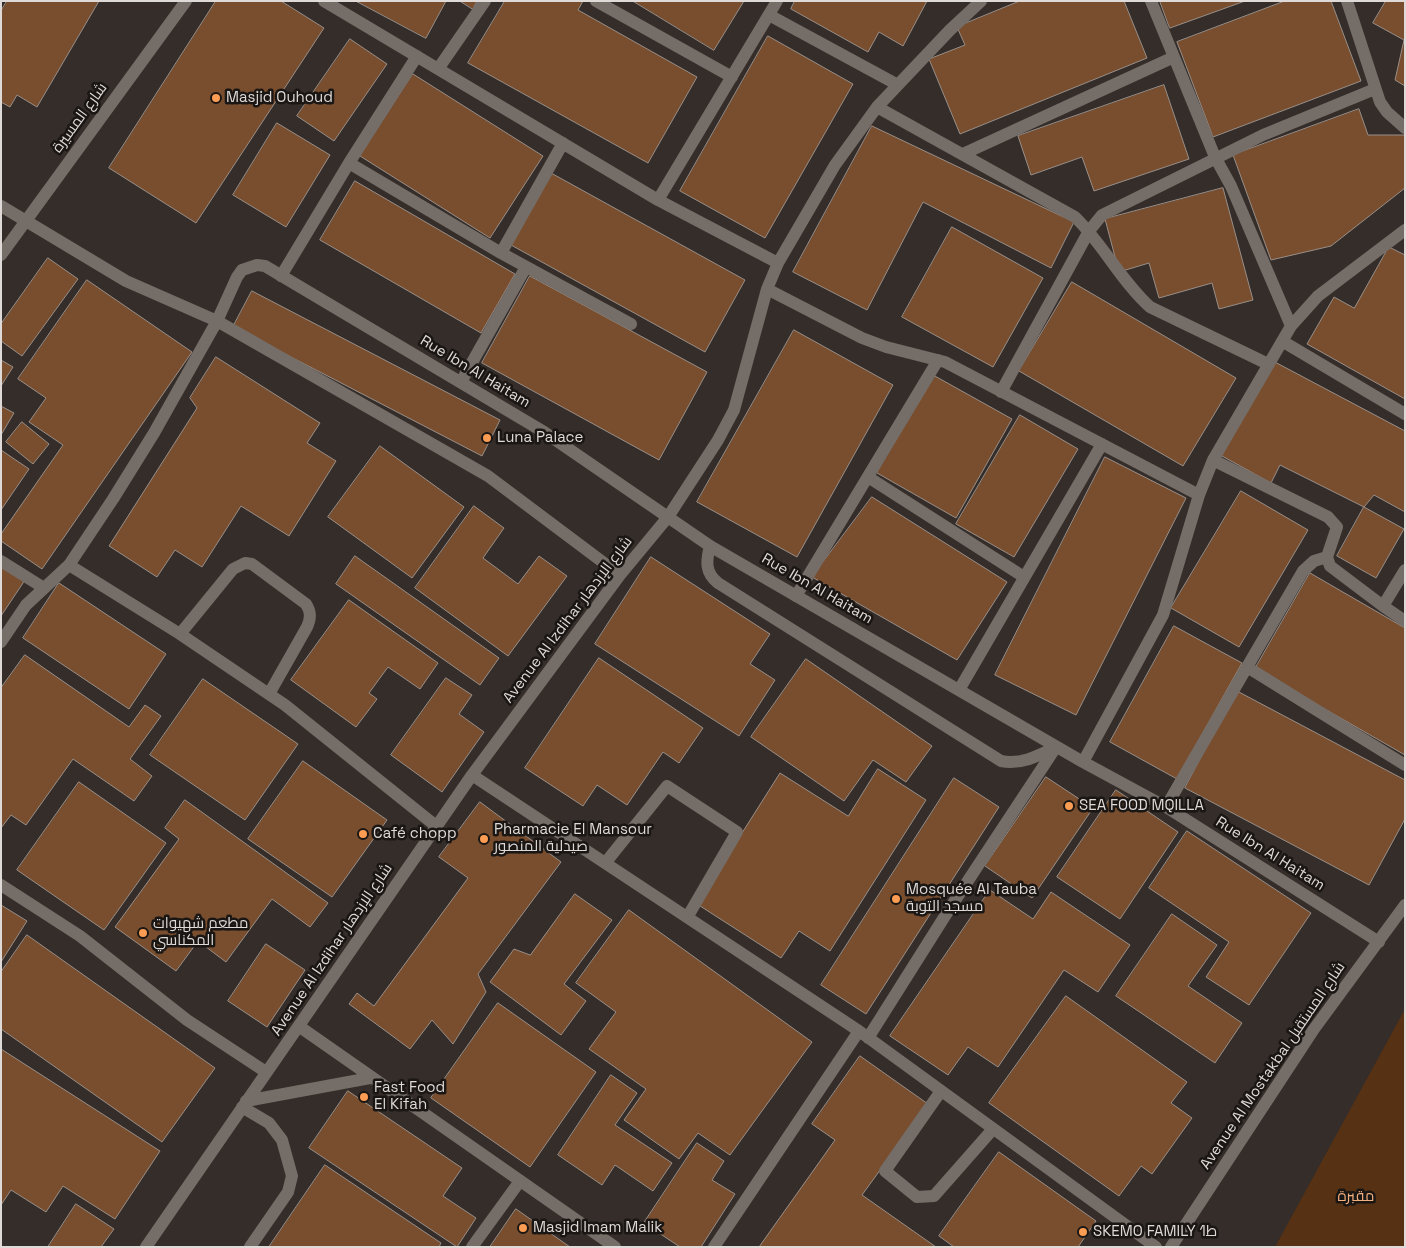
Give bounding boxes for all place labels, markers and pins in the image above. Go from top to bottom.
place label: Masjid Ouhoud [226,89,333,107]
marker: Masjid Ouhoud [210,92,222,104]
place label: Luna Palace [497,429,583,447]
marker: Luna Palace [481,432,493,444]
place label: SEA FOOD MQILLA [1079,797,1204,815]
marker: SEA FOOD MQILLA [1063,800,1075,812]
place label: Pharmacie El Mansour صيدلية المنصور [494,821,652,856]
place label: Café chopp [373,825,457,843]
marker: Café chopp [357,828,369,840]
marker: Pharmacie El Mansour صيدلية المنصور [478,833,490,845]
place label: Mosquée Al Tauba مسجد التوبة [906,881,1037,916]
marker: Mosquée Al Tauba مسجد التوبة [890,893,902,905]
place label: مطعم شهيوات المكناسي [153,915,248,950]
marker: مطعم شهيوات المكناسي [137,927,149,939]
place label: Fast Food El Kifah [374,1079,445,1114]
marker: Fast Food El Kifah [358,1091,370,1103]
place label: Masjid Imam Malik [533,1219,662,1237]
marker: Masjid Imam Malik [517,1222,529,1234]
place label: SKEMO FAMILY ط1 [1093,1223,1217,1241]
marker: SKEMO FAMILY ط1 [1077,1226,1089,1238]

